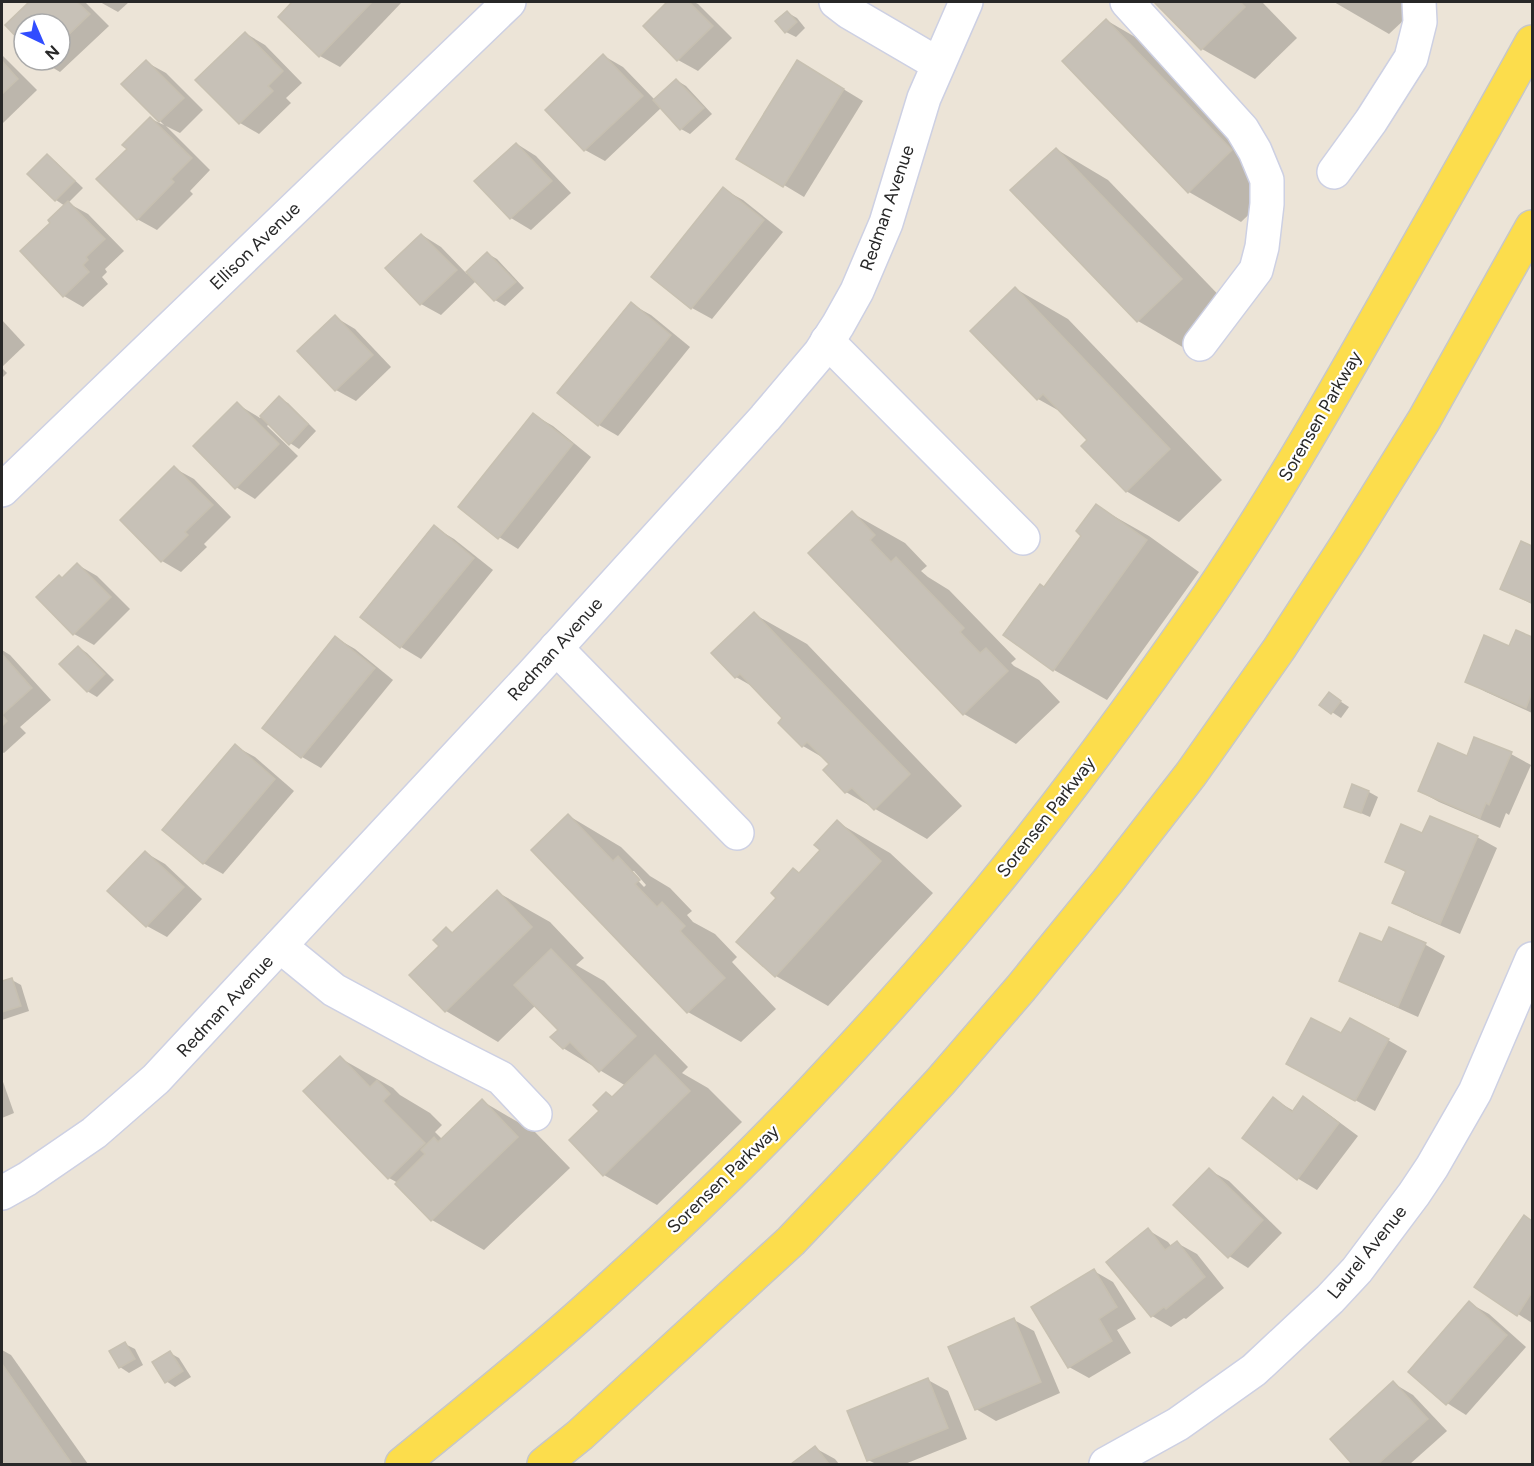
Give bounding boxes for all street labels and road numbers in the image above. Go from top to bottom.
street label: Redman Avenue [855,142,919,274]
street label: Ellison Avenue [205,197,305,295]
street label: Sorensen Parkway [1274,346,1366,485]
street label: Redman Avenue [503,593,607,705]
street label: Sorensen Parkway [992,752,1100,882]
street label: Redman Avenue [172,950,278,1062]
street label: Sorensen Parkway [663,1120,784,1238]
street label: Laurel Avenue [1323,1201,1411,1303]

